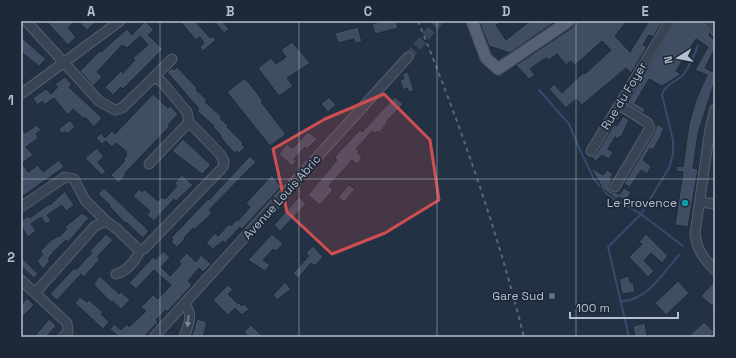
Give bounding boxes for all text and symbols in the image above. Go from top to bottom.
text: A [87,3,96,20]
text: B [226,3,235,20]
text: C [364,3,372,20]
text: D [502,3,511,20]
text: E [641,3,649,20]
north arrow [658,38,698,78]
text: N [661,55,676,65]
street label: Rue du Foyer [598,59,651,133]
text: 1 [8,92,14,109]
street label: Avenue Louis Abric [240,151,324,243]
place label: Le Provence [607,195,677,211]
marker: Le Provence [680,198,690,208]
text: 2 [7,249,15,266]
place label: Gare Sud [492,288,544,304]
marker: Gare Sud [547,291,557,301]
scale bar [570,294,678,320]
text: 100 m [576,300,610,316]
one-way arrow [185,314,192,327]

